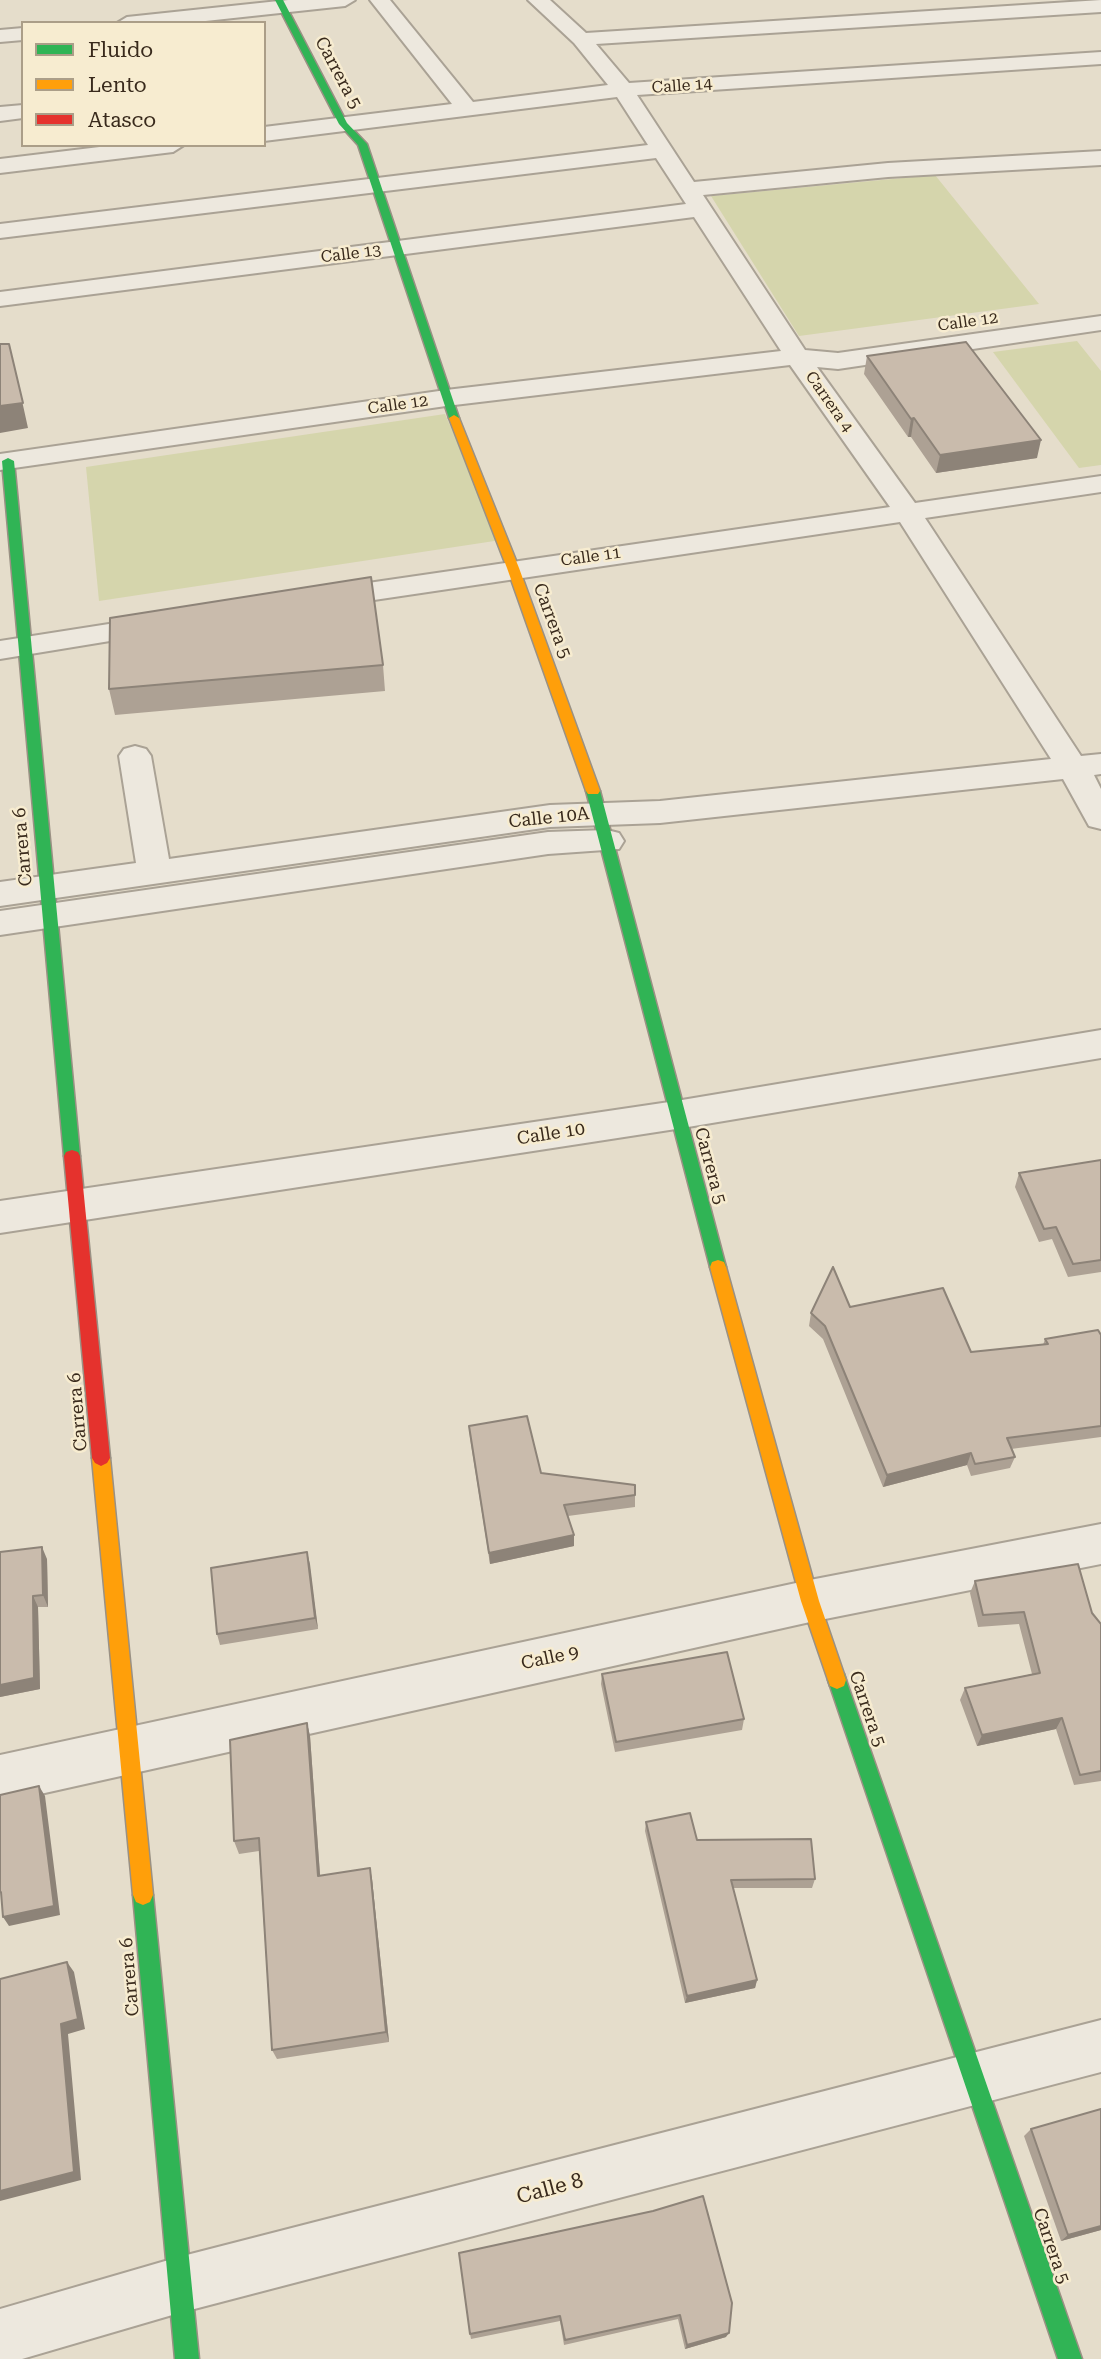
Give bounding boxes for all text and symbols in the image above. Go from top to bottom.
legend [21,21,266,147]
street label: Carrera 5 [310,33,366,113]
text: Fluido [88,38,153,62]
text: Lento [88,73,147,97]
street label: Calle 14 [651,74,713,98]
text: Atasco [88,108,156,132]
street label: Calle 13 [320,241,382,267]
street label: Calle 12 [937,308,999,336]
street label: Carrera 4 [801,368,857,436]
street label: Calle 12 [367,391,429,419]
street label: Calle 11 [560,543,622,571]
street label: Carrera 5 [528,580,576,662]
street label: Calle 10A [508,803,590,833]
street label: Carrera 6 [9,807,37,887]
street label: Calle 10 [516,1118,586,1150]
street label: Carrera 5 [689,1125,731,1207]
street label: Carrera 6 [64,1372,92,1452]
street label: Calle 9 [519,1641,581,1675]
street label: Carrera 5 [844,1668,890,1750]
street label: Carrera 6 [116,1937,144,2017]
street label: Calle 8 [514,2168,586,2210]
street label: Carrera 5 [1028,2205,1074,2287]

